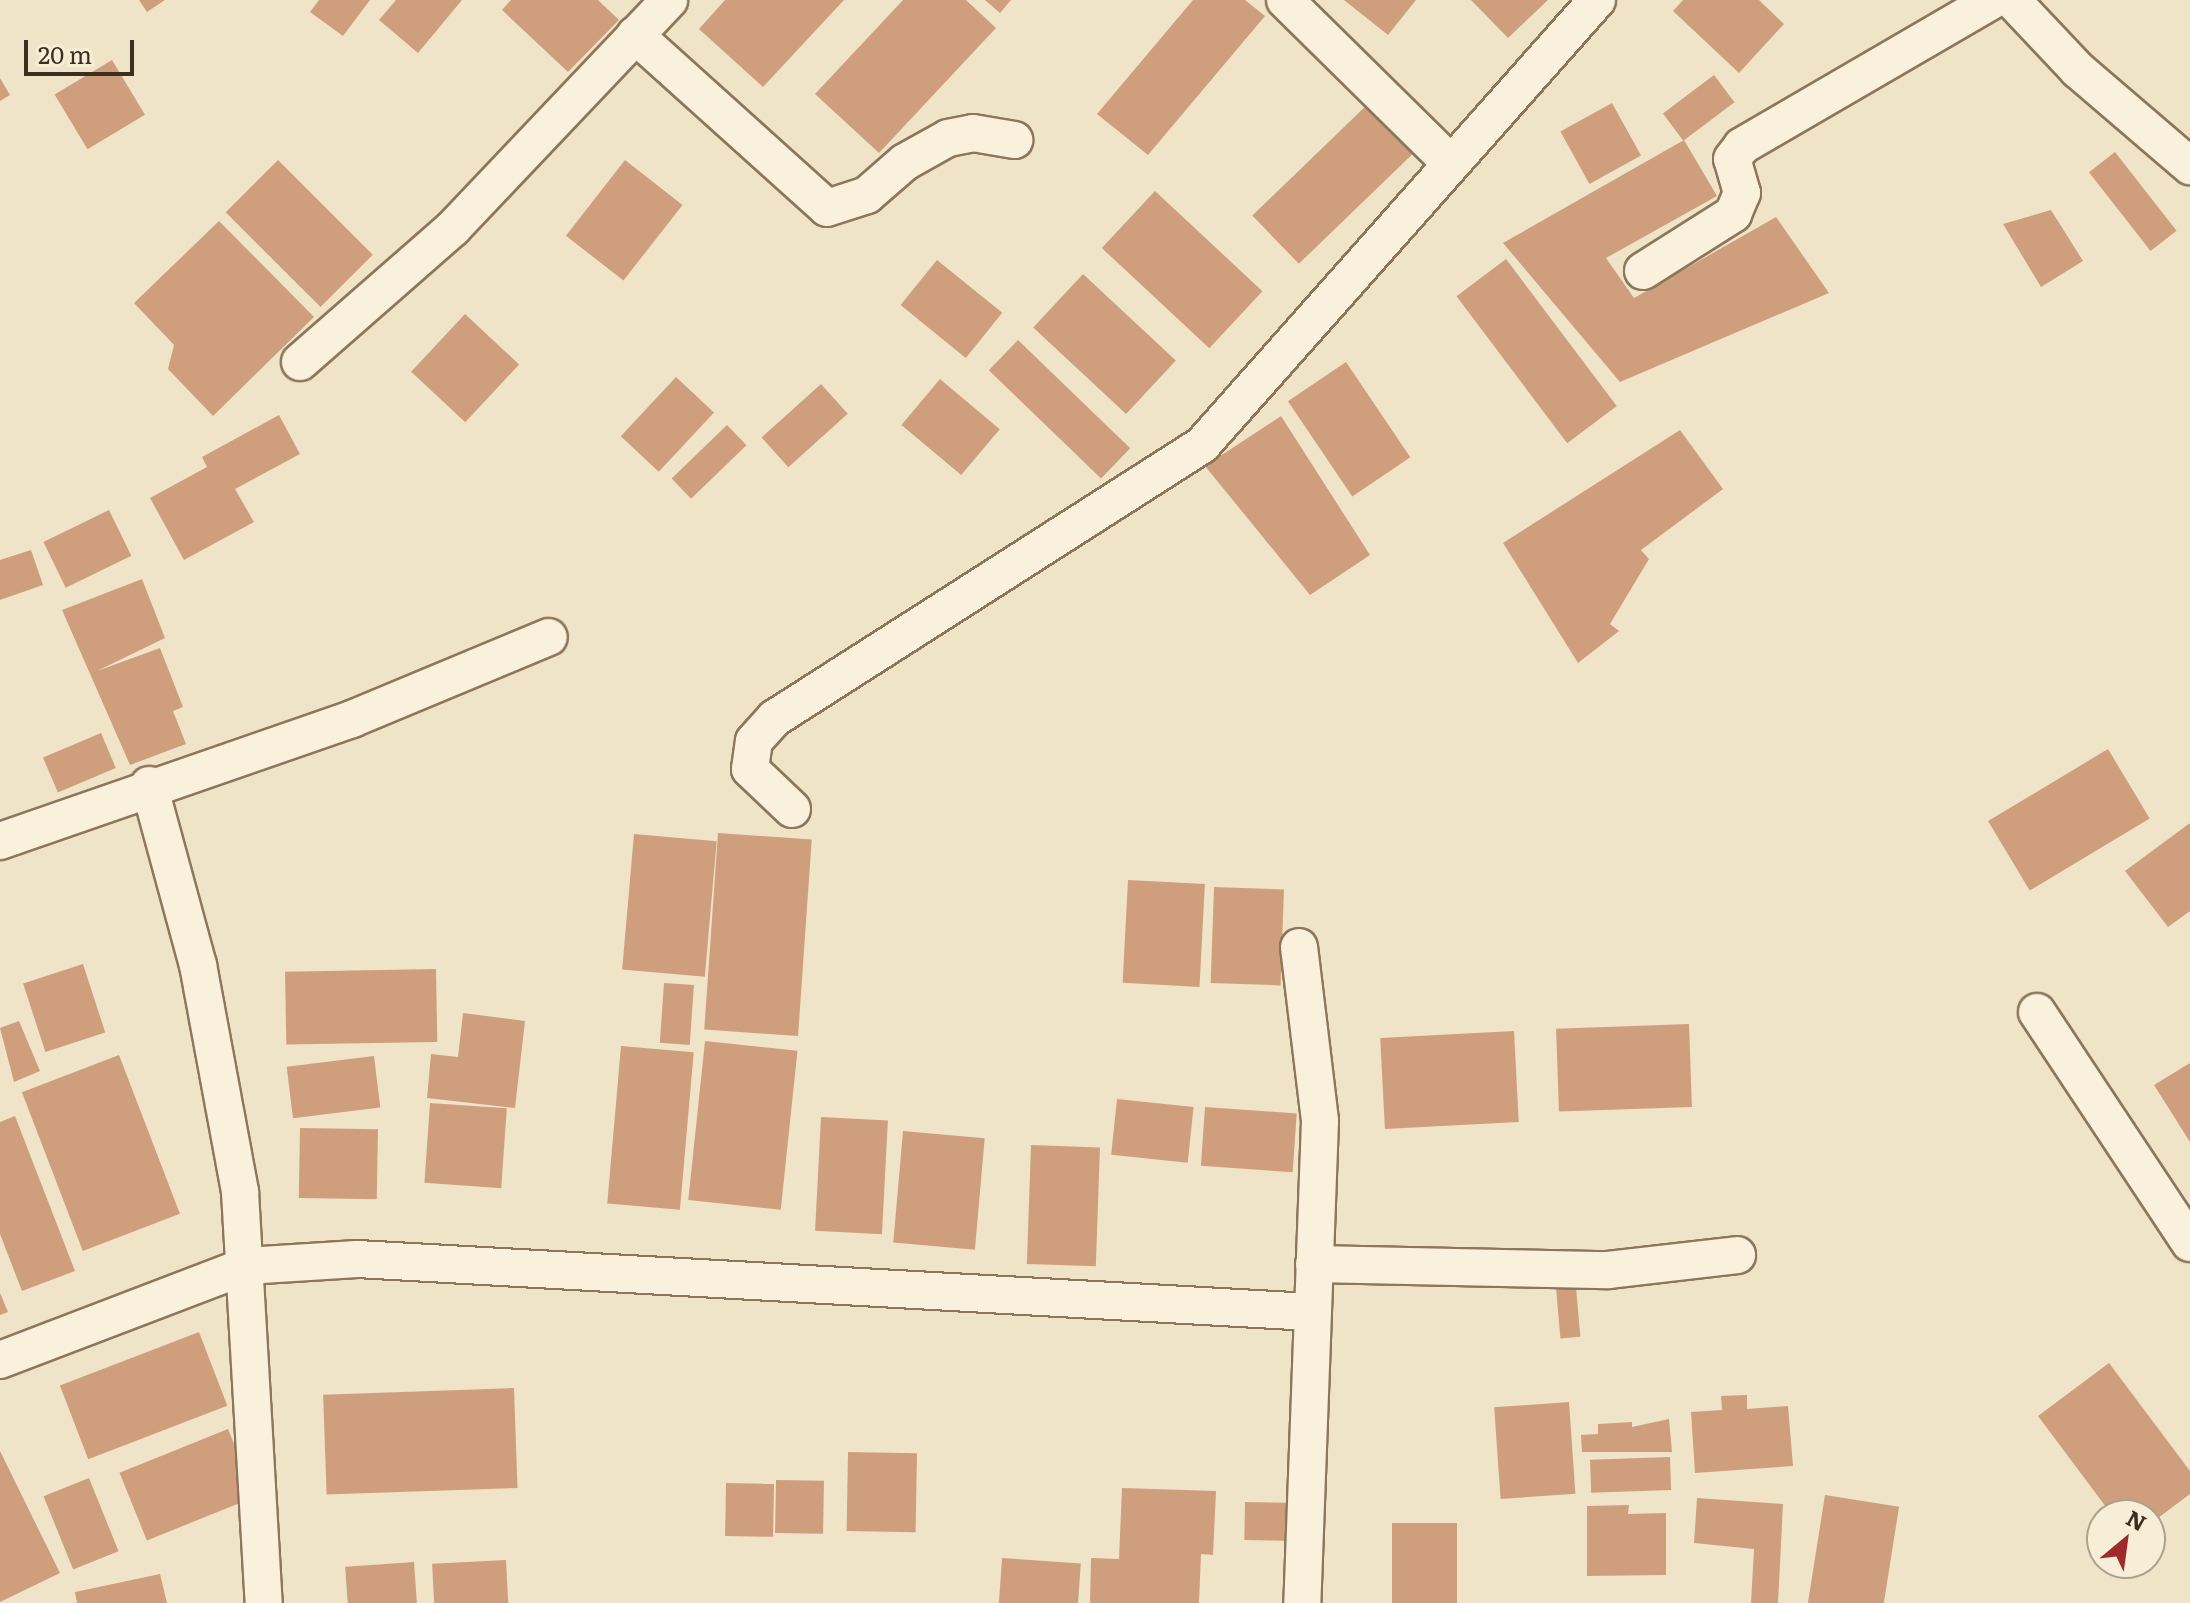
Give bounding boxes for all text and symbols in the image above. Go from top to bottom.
scale bar [28,24,138,74]
text: 20 m [38,36,92,71]
north arrow [2086,1499,2166,1579]
text: N [2121,1500,2153,1538]

